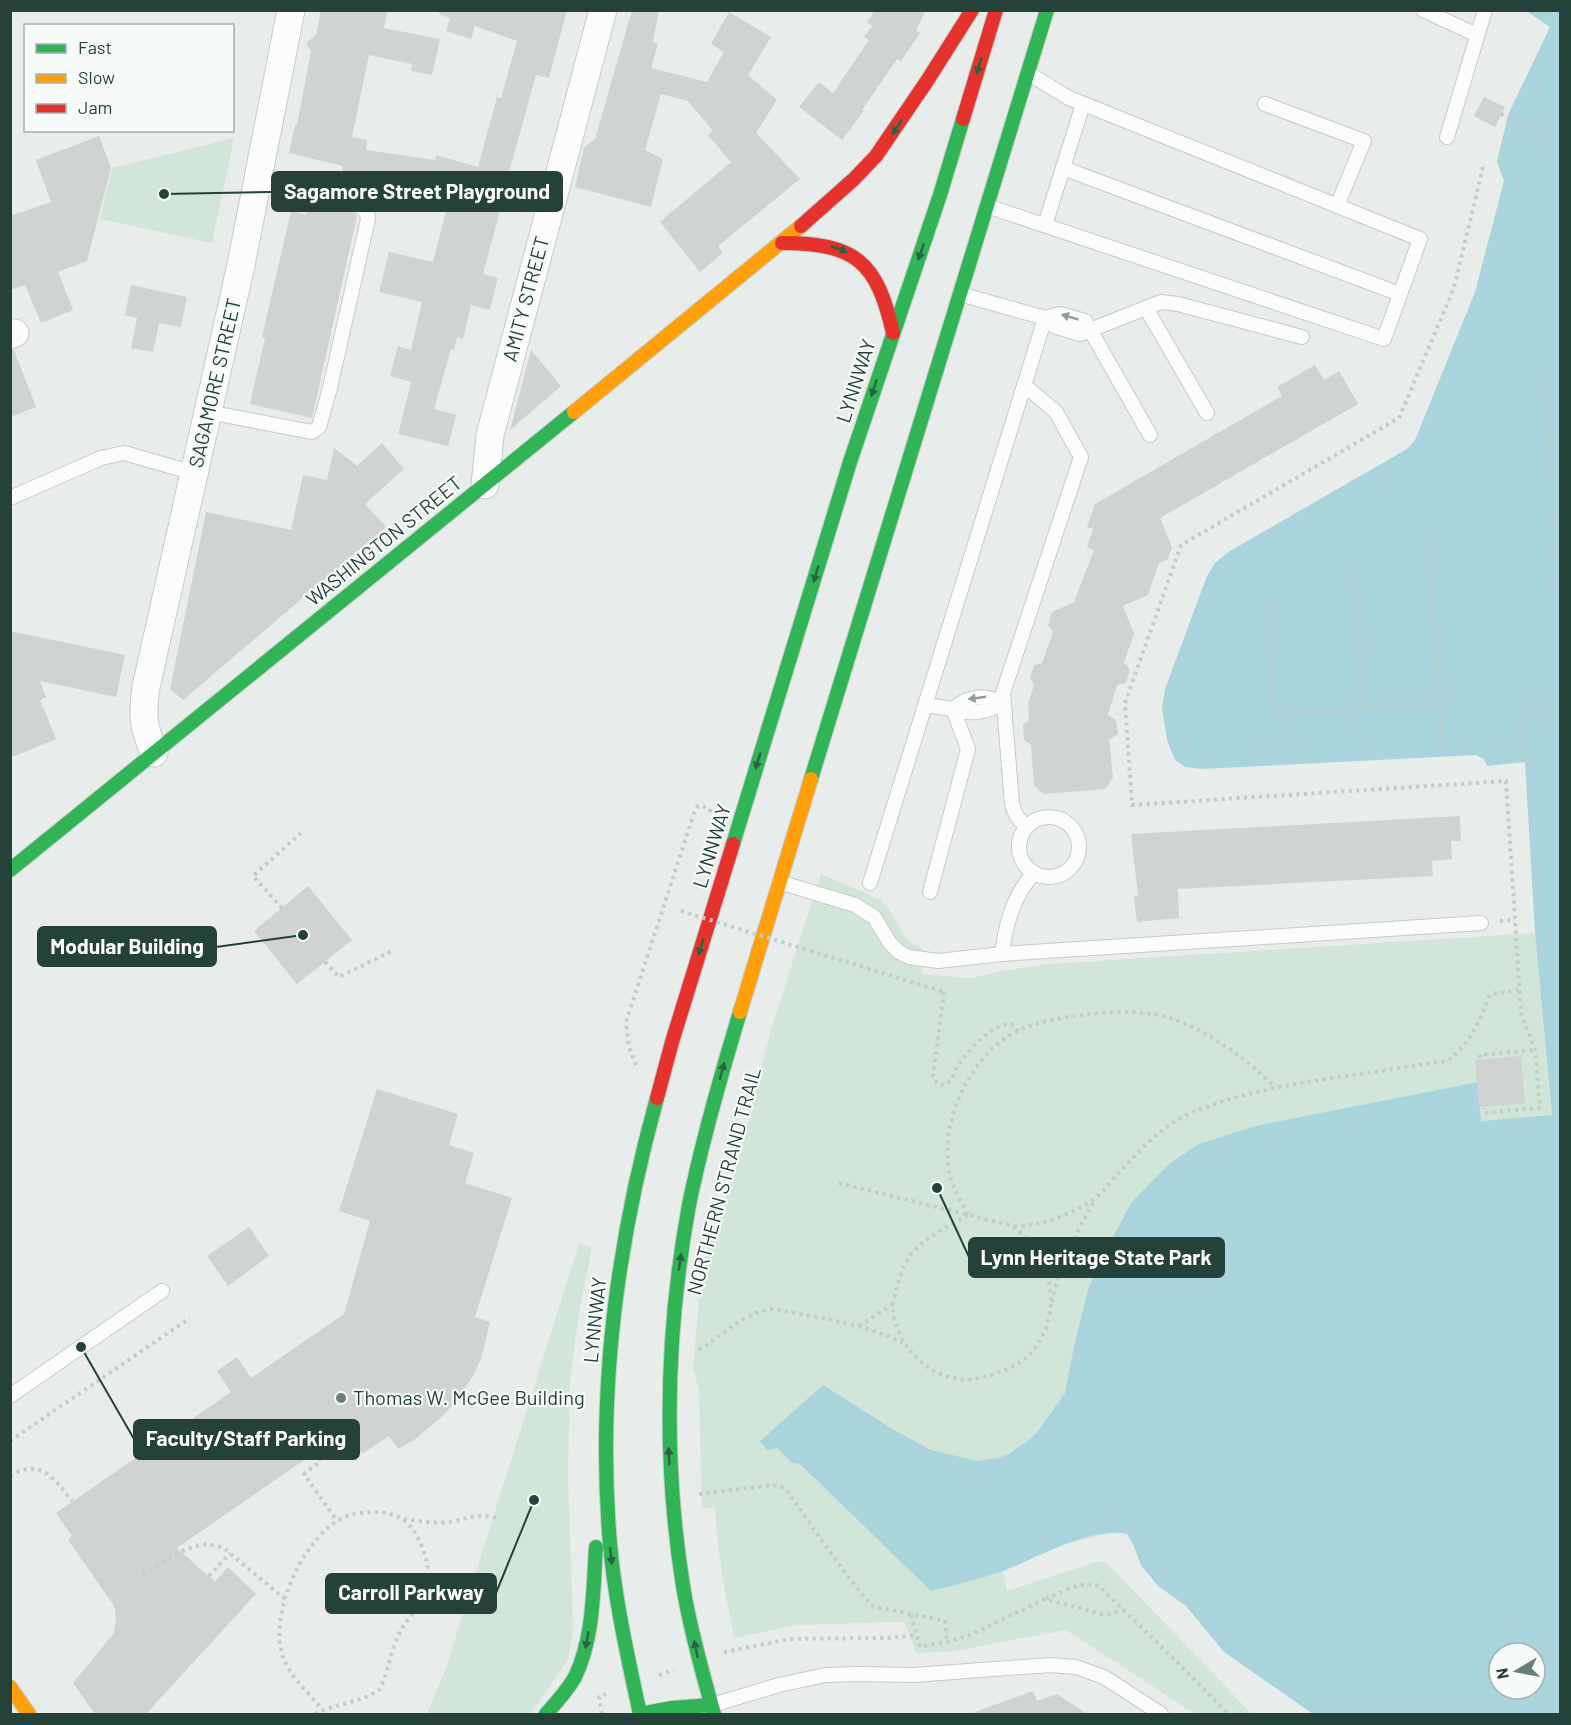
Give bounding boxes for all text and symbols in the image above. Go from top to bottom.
legend [24,24,234,132]
text: Fast [78,36,112,58]
one-way arrow [974,58,983,76]
text: Slow [78,66,115,88]
text: Jam [78,96,112,118]
one-way arrow [892,119,903,135]
callout: Sagamore Street Playground [272,172,562,211]
text: Sagamore Street Playground [284,178,550,203]
street label: AMITY STREET [497,233,553,364]
one-way arrow [830,244,848,254]
one-way arrow [915,244,925,262]
street label: SAGAMORE STREET [183,296,245,470]
one-way arrow [1061,312,1079,321]
street label: LYNNWAY [830,336,880,426]
one-way arrow [869,379,878,397]
street label: WASHINGTON STREET [301,470,466,610]
one-way arrow [811,565,820,583]
one-way arrow [967,694,986,703]
one-way arrow [753,752,763,770]
street label: LYNNWAY [687,801,735,891]
callout: Modular Building [38,927,216,966]
text: Modular Building [50,933,204,958]
one-way arrow [696,938,705,956]
one-way arrow [718,1062,728,1080]
street label: NORTHERN STRAND TRAIL [681,1064,765,1297]
callout: Lynn Heritage State Park [969,1238,1224,1277]
text: Lynn Heritage State Park [980,1244,1212,1269]
one-way arrow [676,1252,685,1271]
street label: LYNNWAY [578,1276,610,1364]
place label: Thomas W. McGee Building [353,1385,585,1409]
marker: Thomas W. McGee Building [334,1391,348,1405]
callout: Faculty/Staff Parking [134,1420,359,1459]
text: Faculty/Staff Parking [146,1425,346,1450]
one-way arrow [664,1446,673,1465]
one-way arrow [606,1547,616,1566]
callout: Carroll Parkway [326,1574,496,1613]
text: Carroll Parkway [338,1579,484,1604]
one-way arrow [582,1630,591,1649]
one-way arrow [690,1639,700,1658]
north arrow [1487,1641,1547,1701]
text: N [1491,1667,1512,1681]

